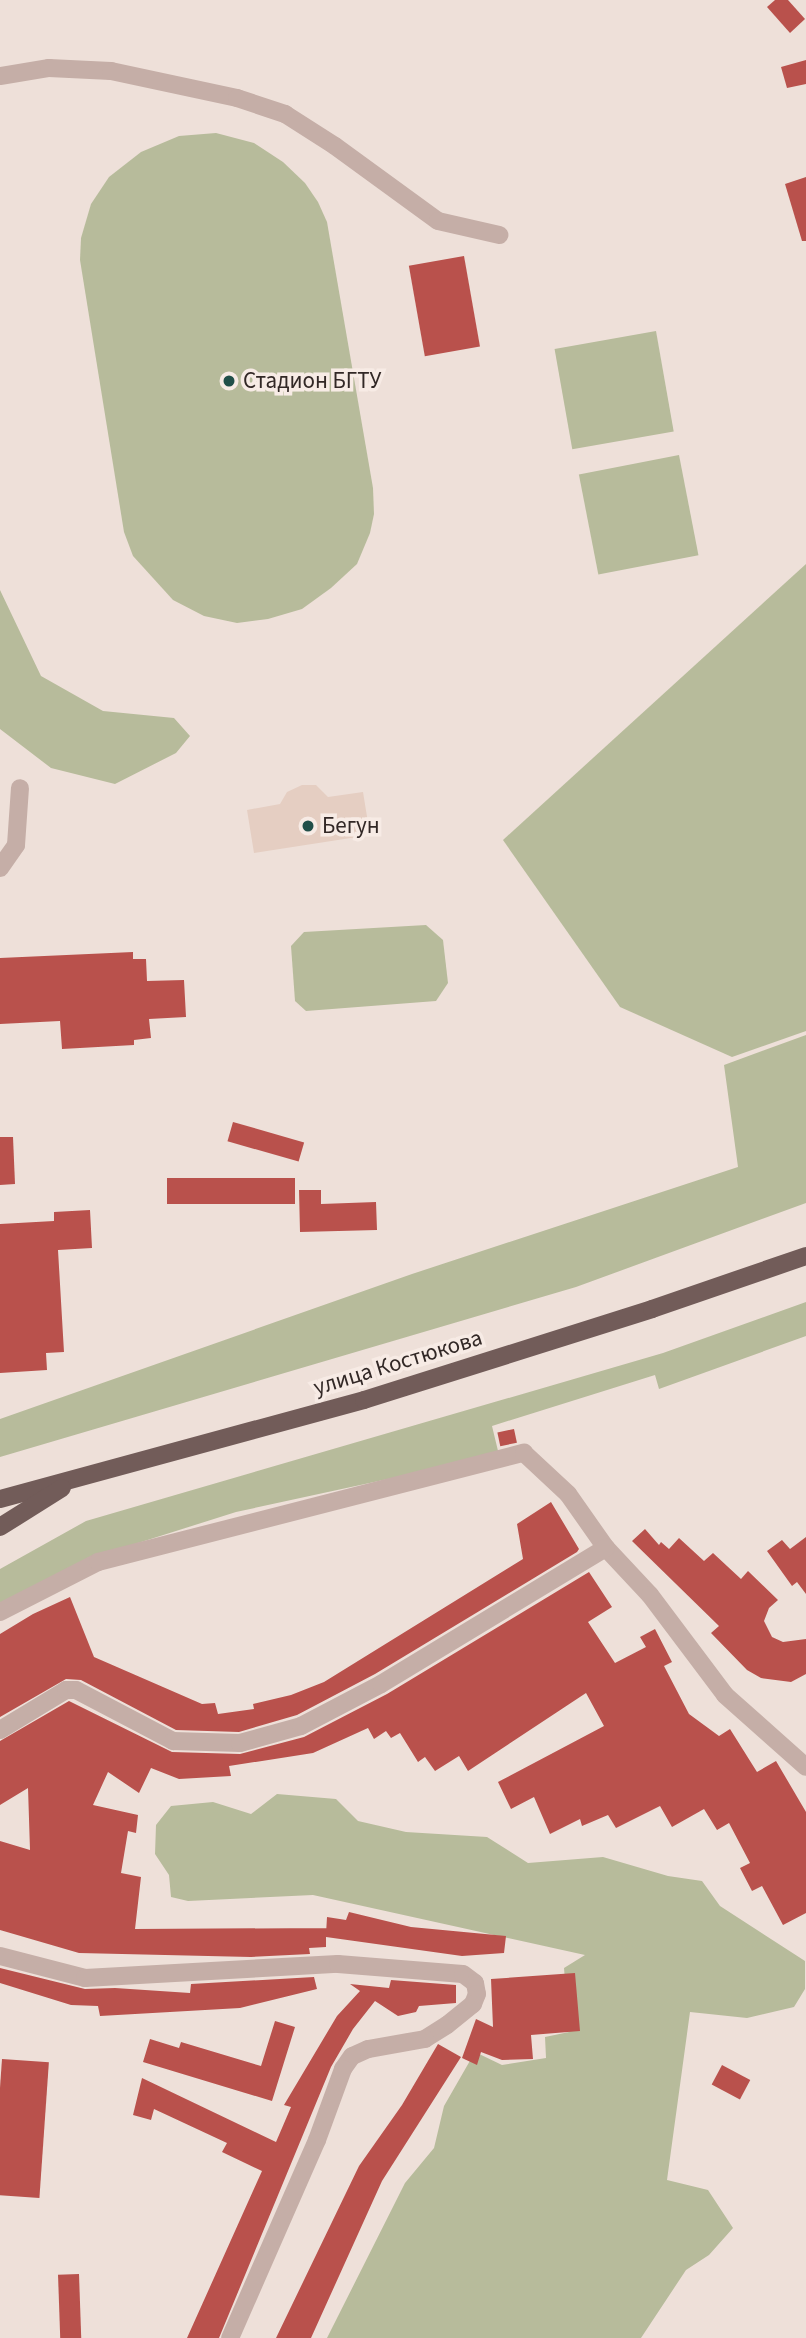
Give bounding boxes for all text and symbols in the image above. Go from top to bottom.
place label: Стадион БГТУ [243,367,381,395]
marker: Стадион БГТУ [221,373,237,389]
place label: Бегун [322,812,380,840]
marker: Бегун [300,818,316,834]
street label: улица Костюкова [310,1324,486,1402]

